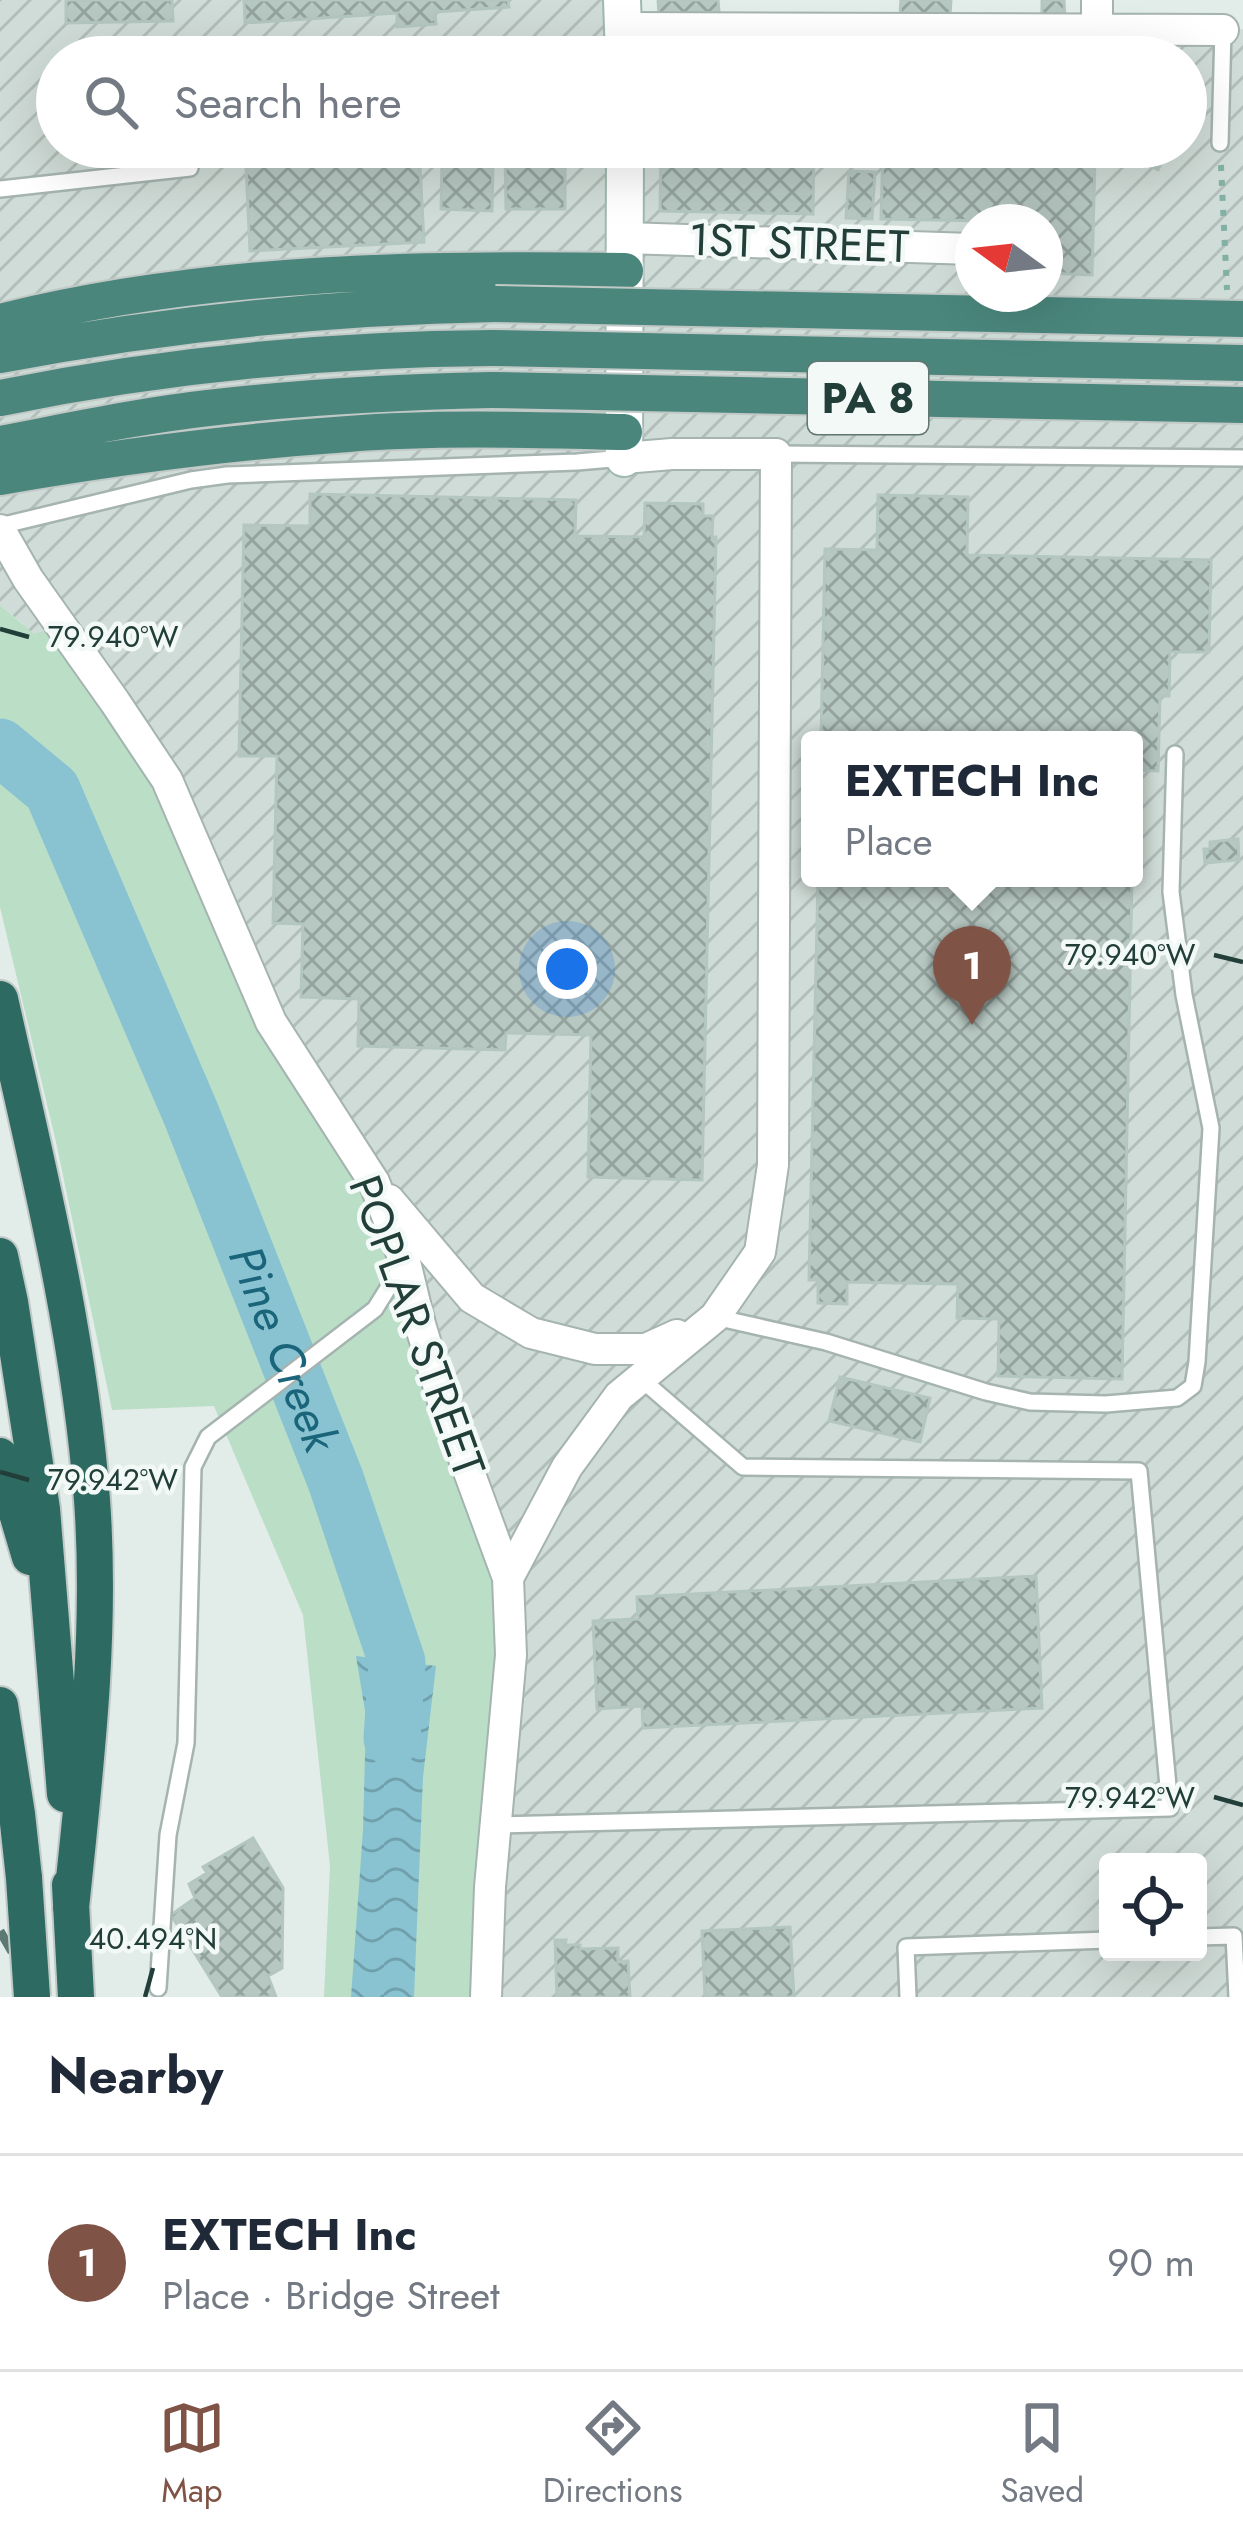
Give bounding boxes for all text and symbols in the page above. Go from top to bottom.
search box [36,36,1207,168]
icon: search [78,69,144,135]
text: Search here [174,70,402,135]
north arrow [955,204,1063,312]
street label: 1ST STREET [688,207,910,279]
road number: PA 8 [808,362,928,434]
text: 79.940°W [48,615,179,658]
popup [801,731,1143,887]
text: EXTECH Inc [845,748,1099,813]
text: Place [845,813,933,870]
pin: 1 [933,926,1011,1025]
text: 79.940°W [1065,933,1196,976]
your location [537,939,597,999]
street label: POPLAR STREET [332,1166,502,1486]
water label: Pine Creek [212,1235,356,1464]
text: 79.942°W [48,1458,178,1501]
text: 79.942°W [1065,1776,1195,1819]
map controls [1099,1853,1207,1961]
button: locate [1099,1853,1207,1961]
text: 40.494°N [89,1917,217,1960]
text: Nearby [48,2038,223,2112]
text: EXTECH Inc [162,2202,417,2267]
text: 1 [77,2234,97,2291]
text: 90 m [1107,2234,1195,2291]
text: Place · Bridge Street [162,2267,500,2324]
tab: Map [159,2395,225,2514]
tab: Directions [543,2395,683,2514]
tab: Saved [1000,2395,1084,2514]

